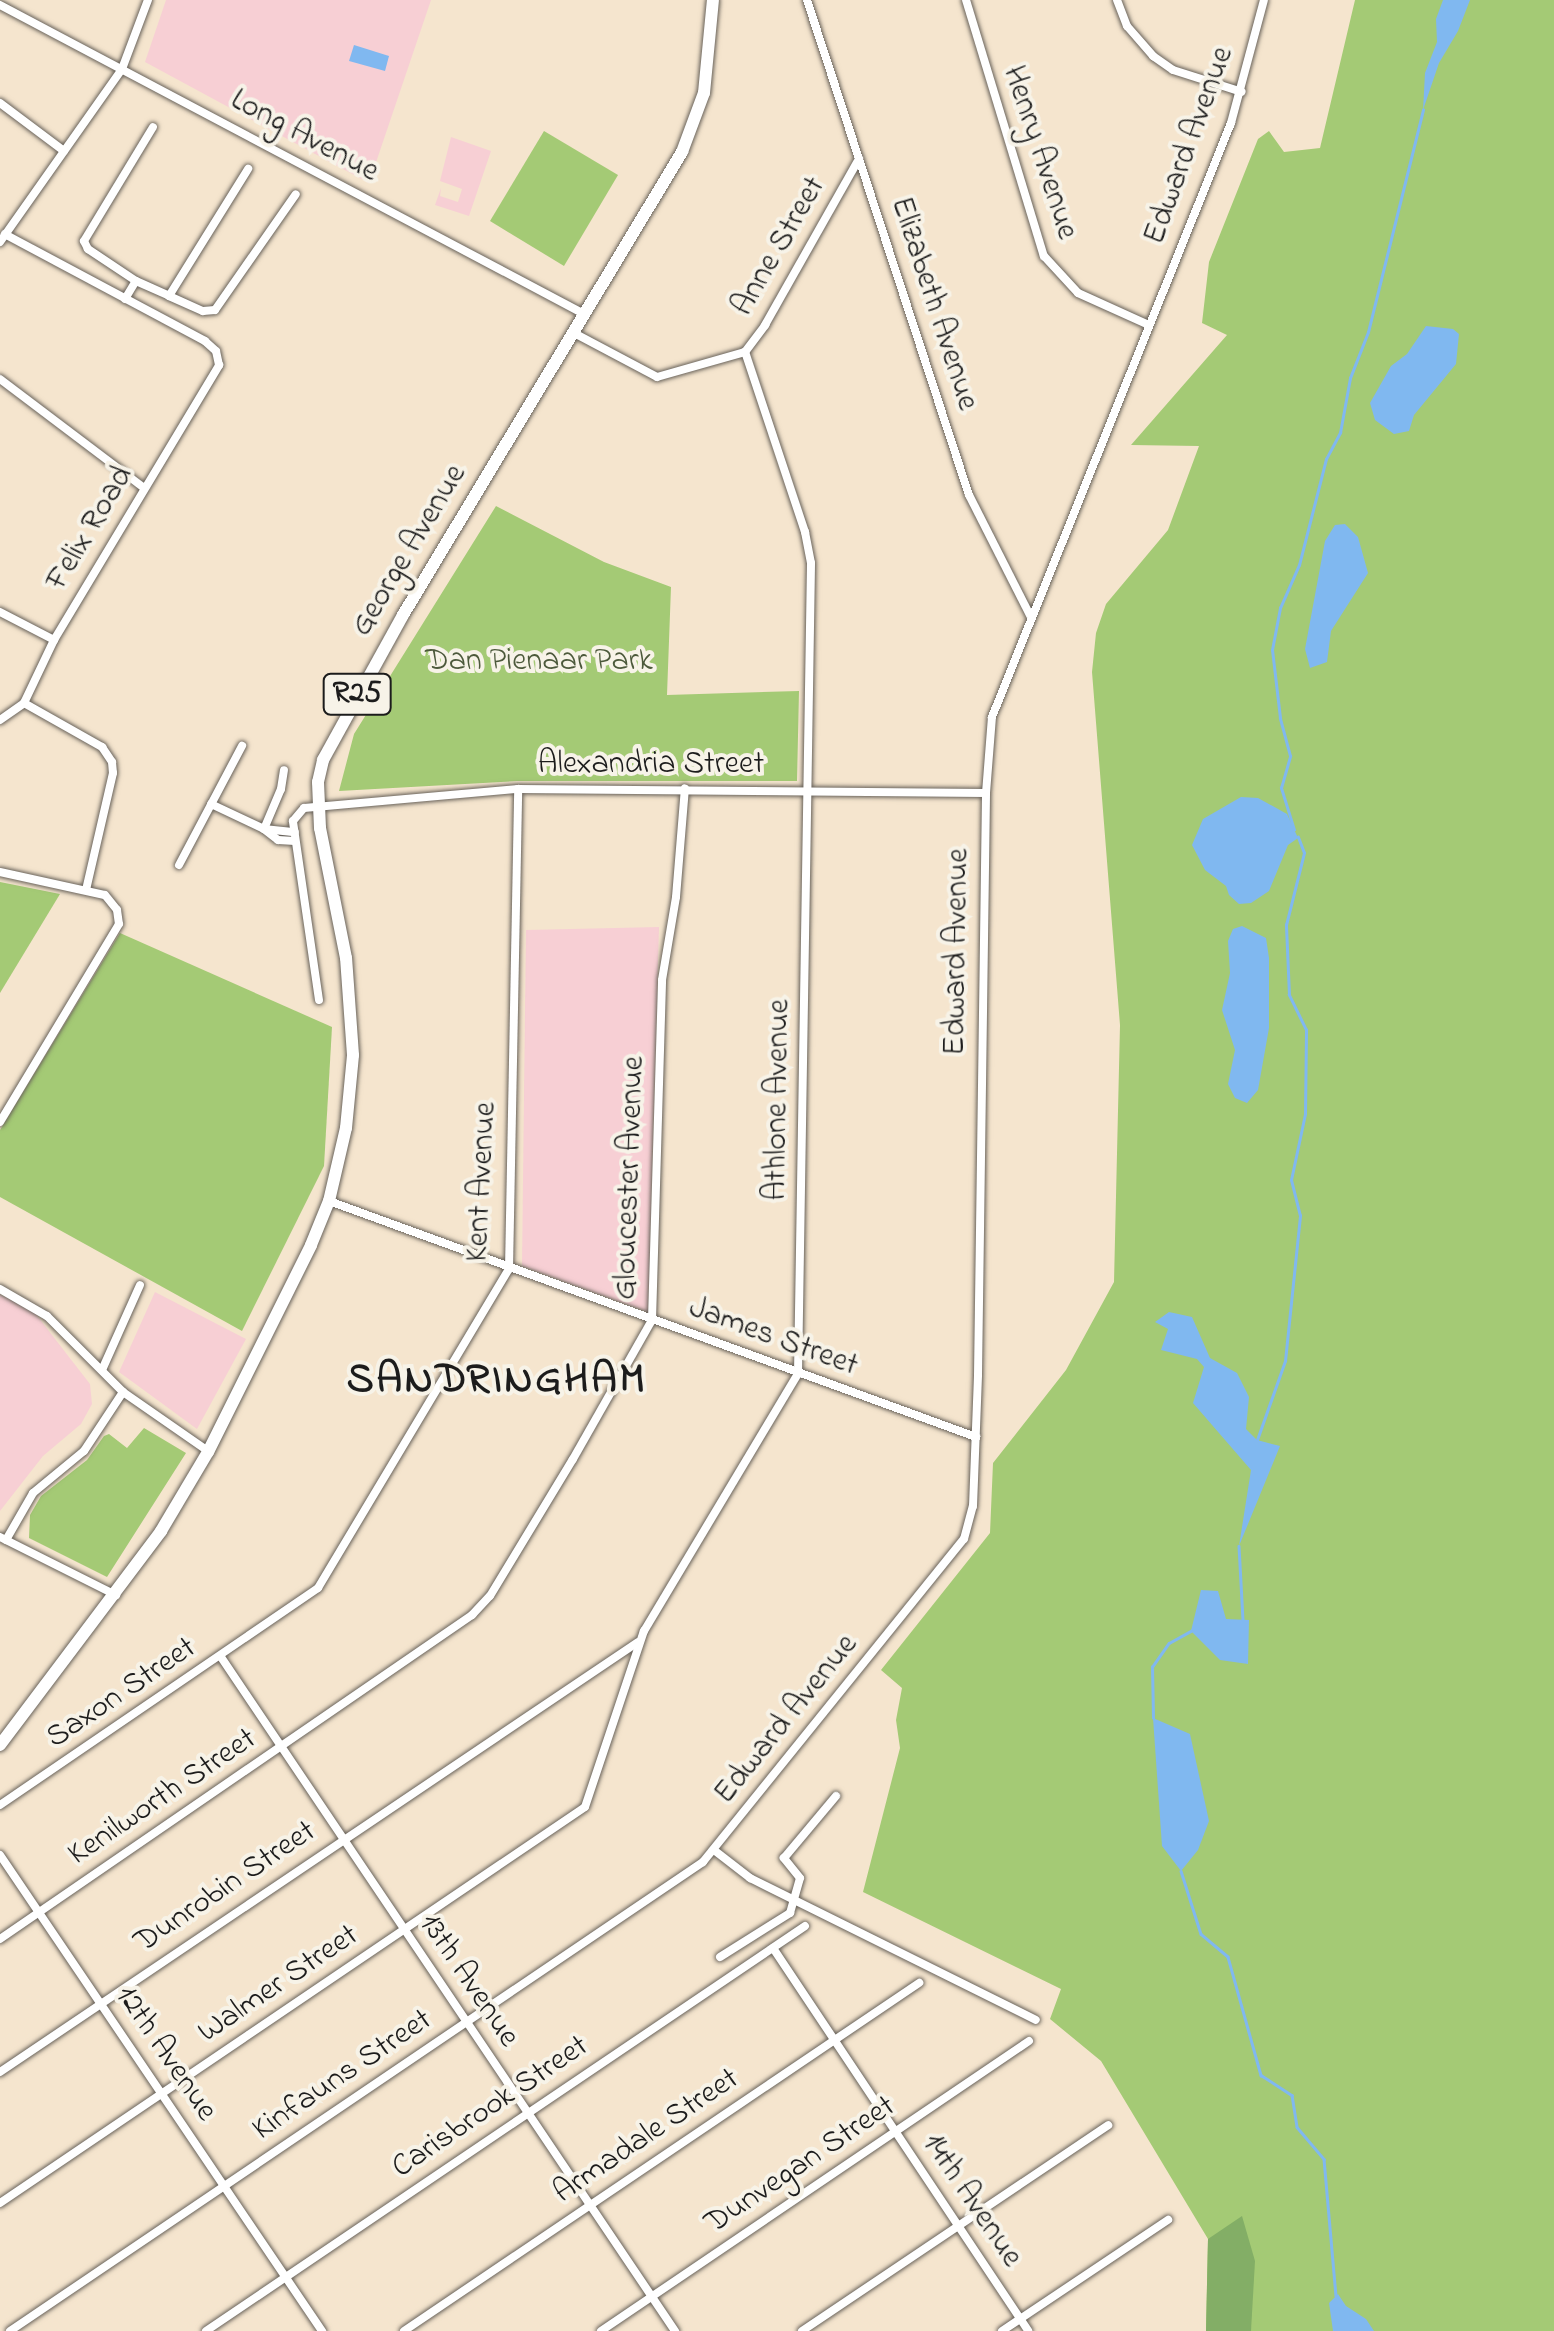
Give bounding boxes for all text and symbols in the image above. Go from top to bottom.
street label: Edward Avenue [1137,42,1243,250]
street label: Henry Avenue [993,61,1085,245]
street label: Long Avenue [223,82,385,192]
street label: Anne Street [725,171,835,323]
street label: Elizabeth Avenue [880,192,986,416]
street label: George Avenue [344,458,476,644]
street label: Felix Road [39,460,143,598]
park label: Dan Pienaar Park [425,643,653,681]
road number: R25 [322,669,392,719]
street label: Alexandria Street [538,746,764,784]
street label: Edward Avenue [937,848,979,1056]
street label: Athlone Avenue [758,999,800,1201]
street label: Gloucester Avenue [608,1056,654,1300]
street label: Kent Avenue [460,1101,506,1263]
street label: James Street [683,1290,863,1386]
district label: SANDRINGHAM [347,1356,647,1406]
street label: Edward Avenue [707,1627,867,1813]
street label: Saxon Street [40,1630,204,1758]
street label: Kenilworth Street [62,1721,264,1875]
street label: Dunrobin Street [128,1813,324,1963]
street label: 13th Avenue [409,1907,527,2055]
street label: Walmer Street [192,1917,366,2053]
street label: 12th Avenue [106,1979,224,2129]
street label: Kinfauns Street [246,2002,440,2150]
street label: Carisbrook Street [386,2028,596,2188]
street label: Armadale Street [547,2061,747,2213]
street label: Dunvegan Street [699,2088,903,2244]
street label: 14th Avenue [912,2127,1030,2275]

